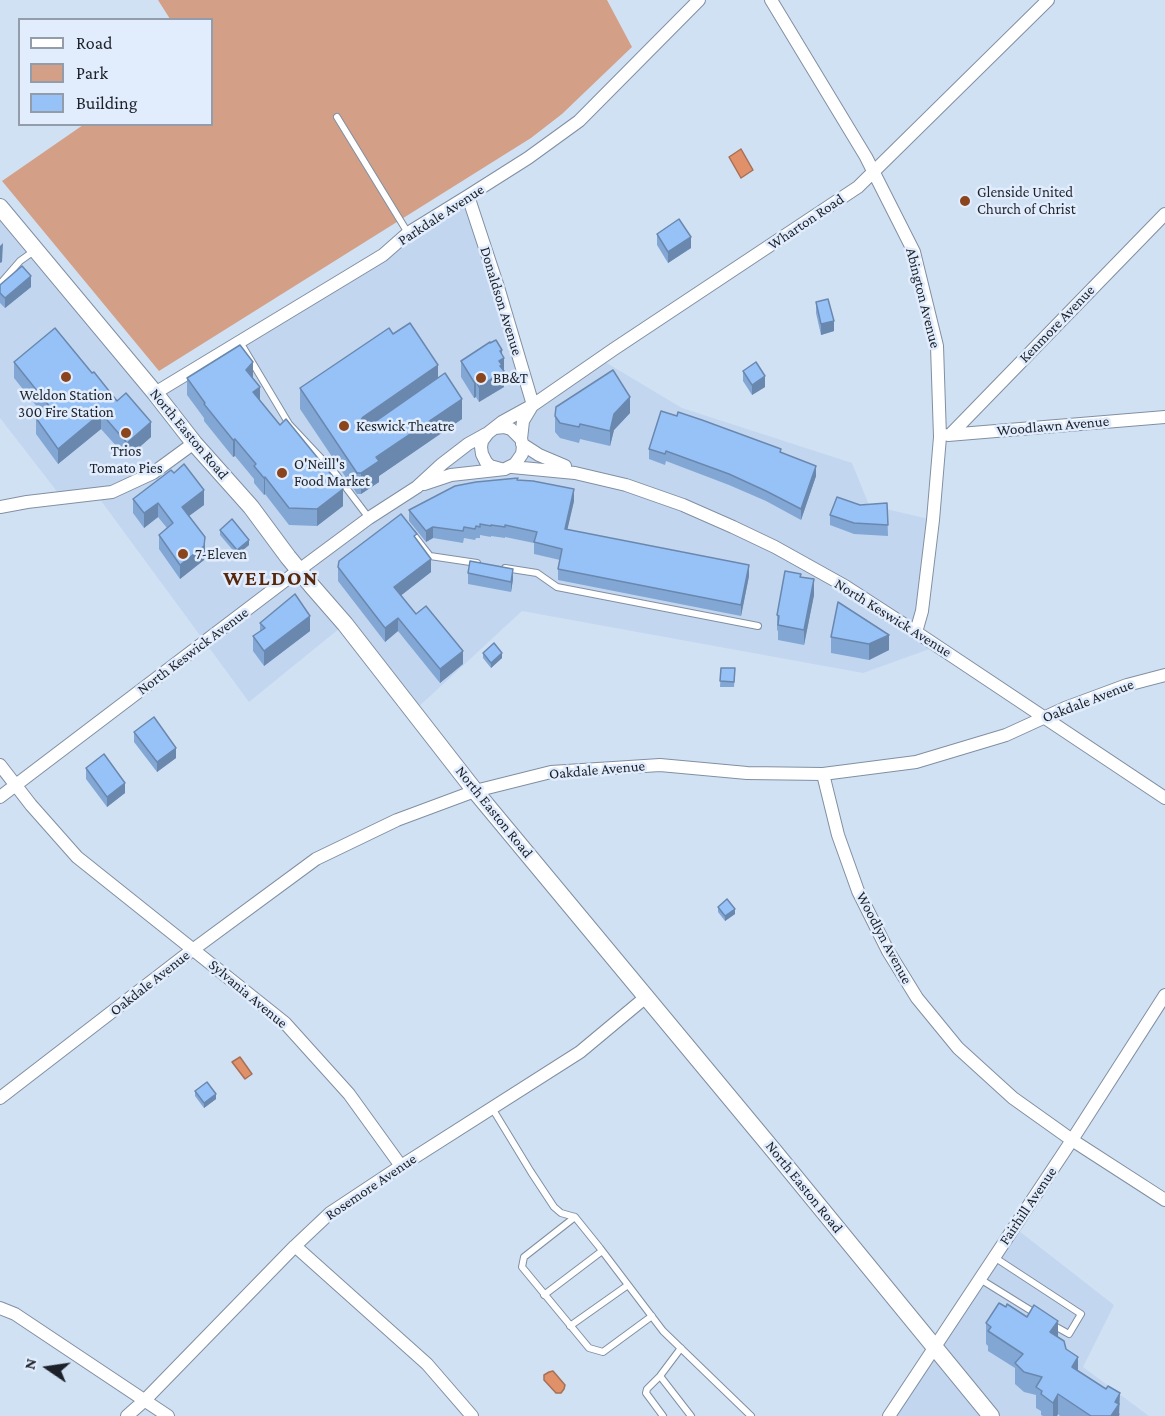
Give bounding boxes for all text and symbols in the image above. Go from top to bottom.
legend [18,18,213,126]
text: Road [76,33,113,53]
text: Park [76,63,108,83]
text: Building [76,93,137,113]
street label: Parkdale Avenue [395,181,487,249]
place label: Glenside United Church of Christ [977,183,1076,218]
street label: Wharton Road [765,190,847,254]
marker: Glenside United Church of Christ [958,194,972,208]
street label: Donaldson Avenue [476,245,526,357]
street label: Abington Avenue [902,246,944,350]
street label: Kenmore Avenue [1015,281,1099,367]
place label: BB&T [493,369,528,387]
marker: Weldon Station 300 Fire Station [59,370,73,384]
marker: BB&T [474,371,488,385]
street label: North Easton Road [146,385,232,483]
place label: Weldon Station 300 Fire Station [18,386,114,421]
street label: Woodlawn Avenue [996,412,1110,440]
place label: Keswick Theatre [356,417,454,435]
marker: Keswick Theatre [337,419,351,433]
marker: Trios Tomato Pies [119,426,133,440]
place label: Trios Tomato Pies [89,442,163,477]
place label: O'Neill's Food Market [294,455,370,490]
marker: O'Neill's Food Market [275,466,289,480]
place label: 7-Eleven [195,545,247,563]
marker: 7-Eleven [176,547,190,561]
district label: WELDON [223,566,319,592]
street label: North Keswick Avenue [831,575,955,661]
street label: North Keswick Avenue [134,603,252,699]
street label: Oakdale Avenue [1040,675,1136,727]
street label: Oakdale Avenue [548,757,646,783]
street label: North Easton Road [451,762,537,862]
street label: Woodlyn Avenue [852,889,916,987]
street label: Oakdale Avenue [106,946,194,1020]
street label: Sylvania Avenue [205,956,291,1032]
street label: North Easton Road [761,1137,847,1237]
street label: Rosemore Avenue [322,1150,420,1224]
street label: Fairhill Avenue [995,1164,1061,1248]
north arrow [18,1338,78,1398]
text: N [20,1357,39,1371]

